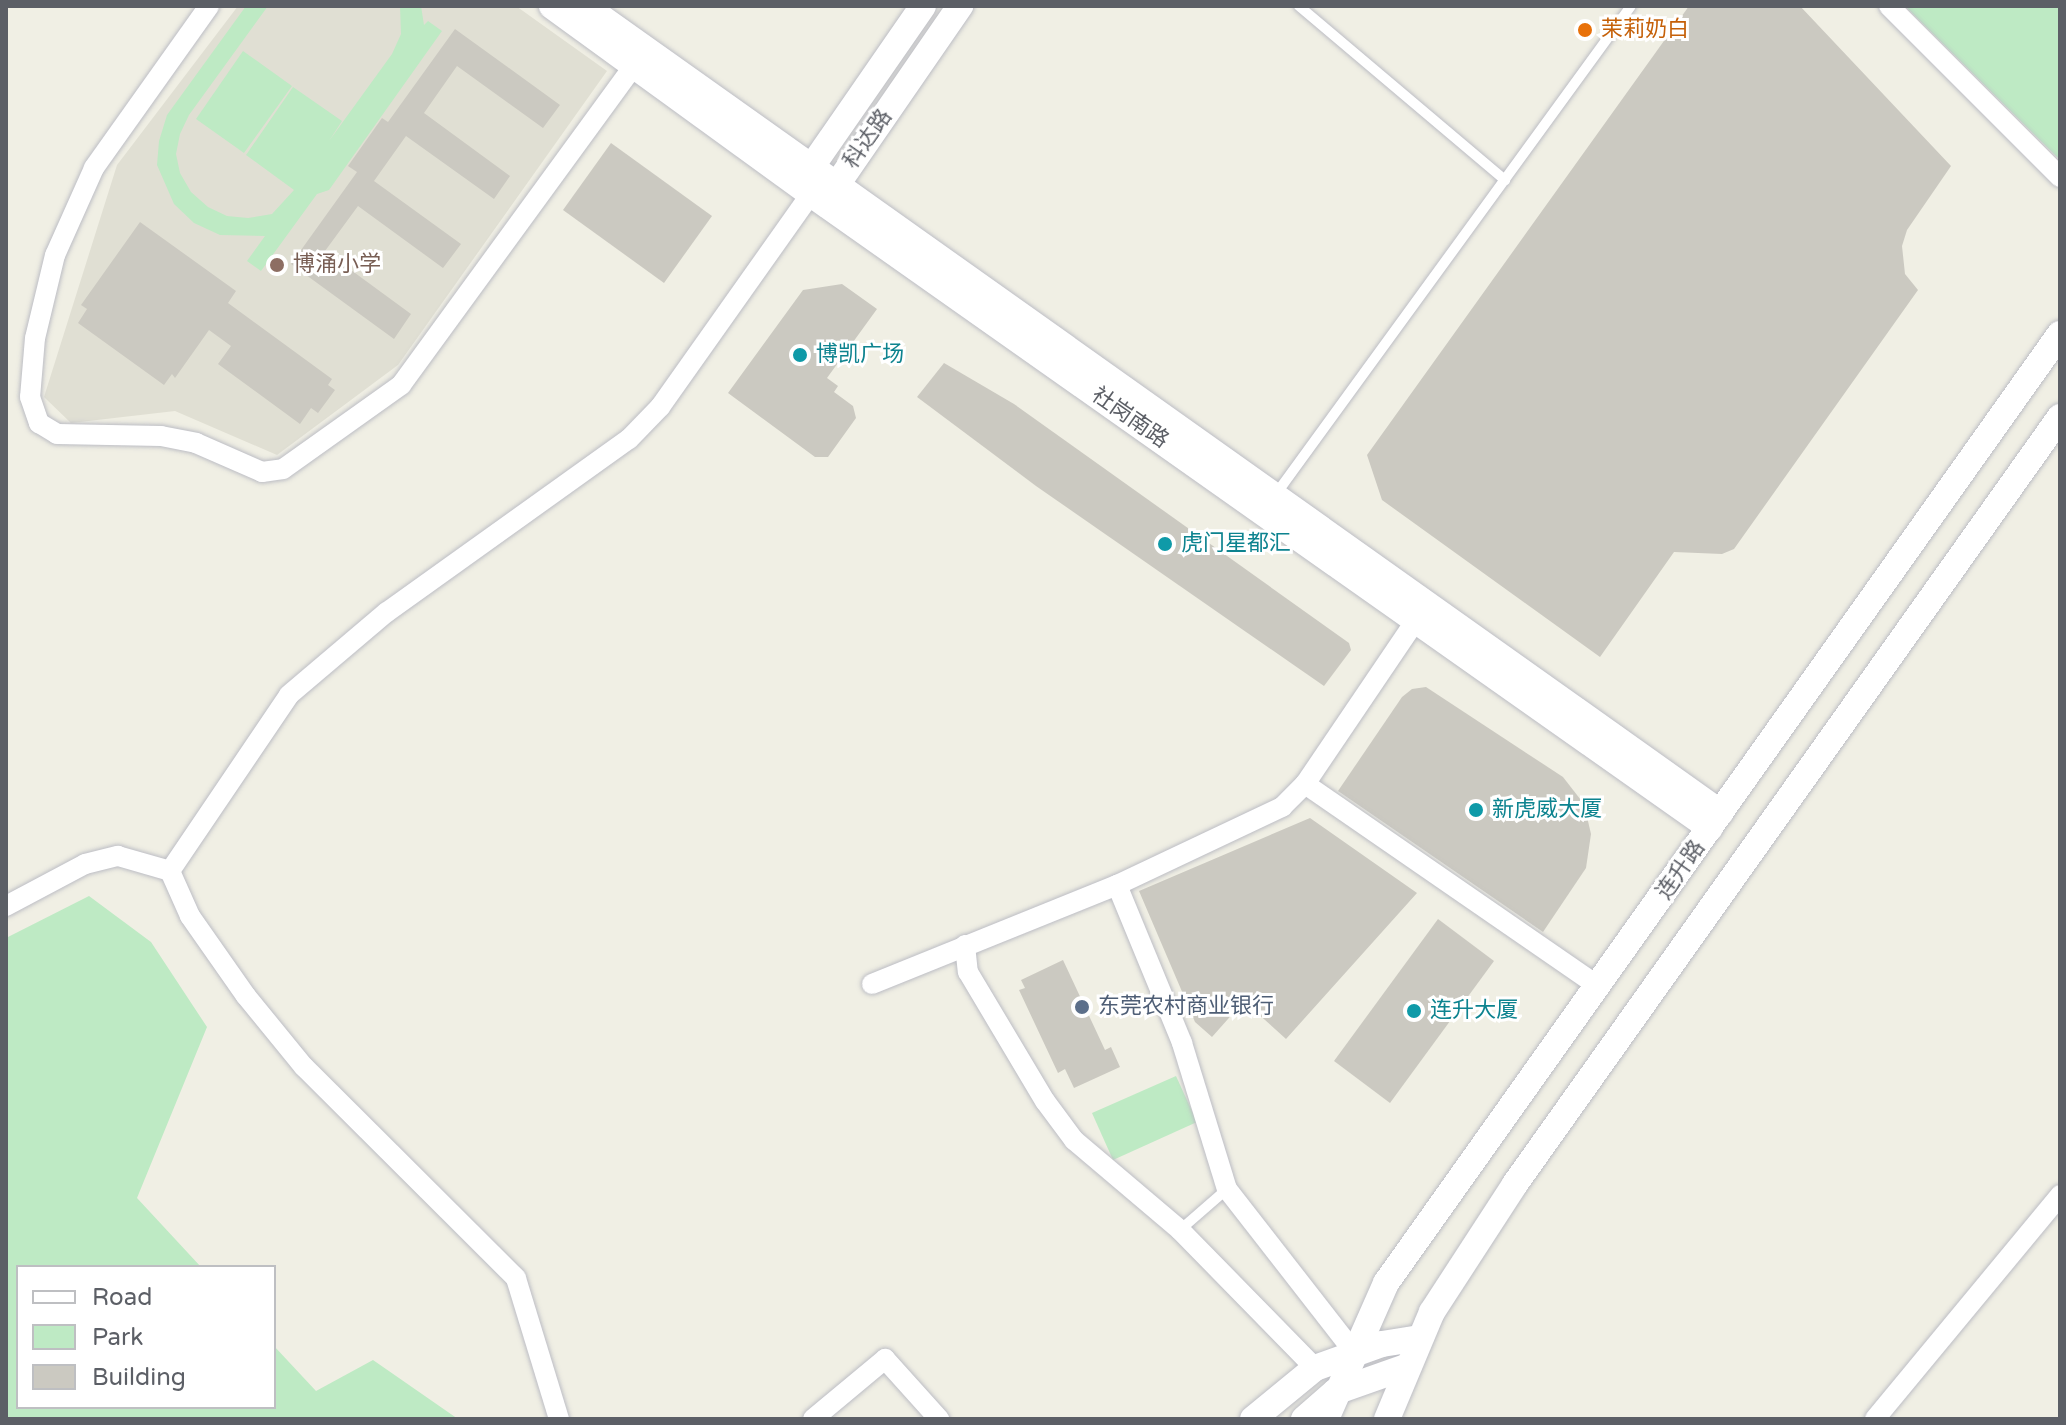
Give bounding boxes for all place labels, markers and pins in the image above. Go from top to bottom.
place label: 茉莉奶白 [1601,17,1689,43]
marker: 茉莉奶白 [1576,21,1594,39]
place label: 博涌小学 [293,252,381,278]
marker: 博涌小学 [268,256,286,274]
place label: 博凯广场 [816,342,904,368]
marker: 博凯广场 [791,346,809,364]
place label: 虎门星都汇 [1181,531,1291,557]
marker: 虎门星都汇 [1156,535,1174,553]
place label: 新虎威大厦 [1492,797,1602,823]
marker: 新虎威大厦 [1467,801,1485,819]
place label: 东莞农村商业银行 [1098,994,1274,1020]
marker: 东莞农村商业银行 [1073,998,1091,1016]
place label: 连升大厦 [1430,998,1518,1024]
marker: 连升大厦 [1405,1002,1423,1020]

